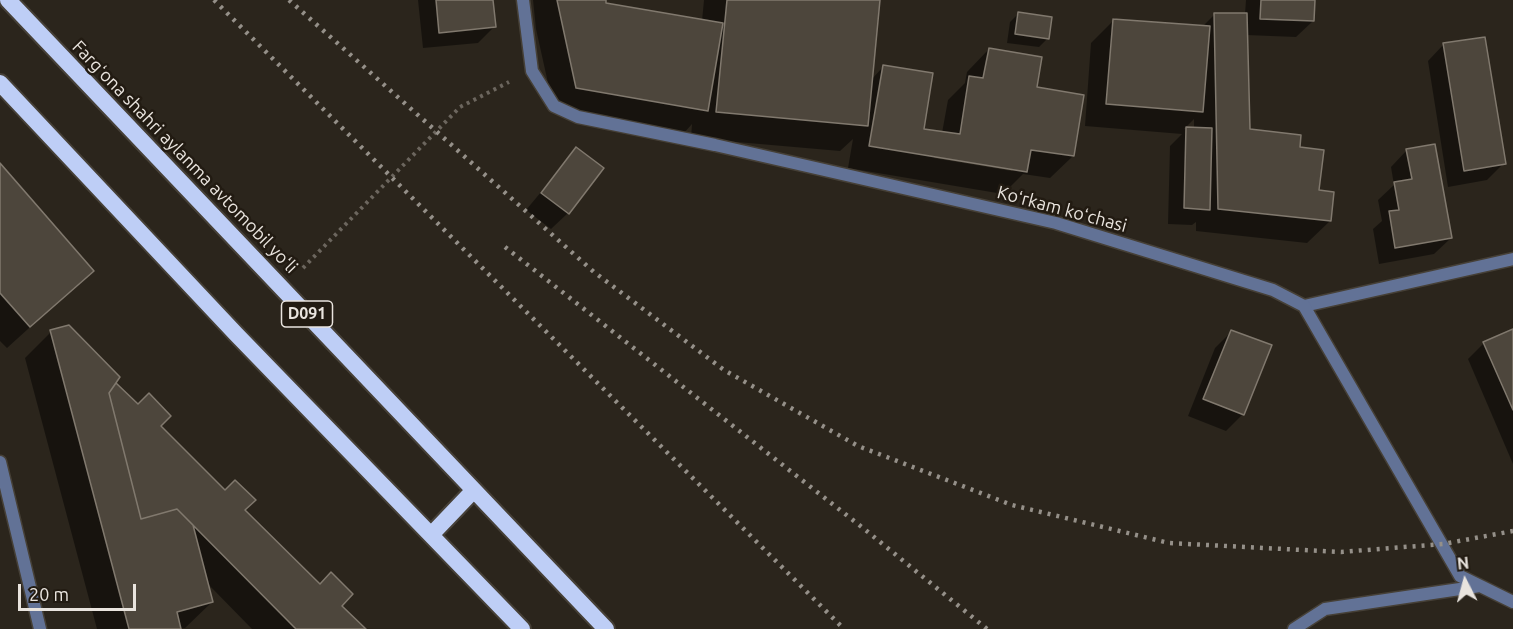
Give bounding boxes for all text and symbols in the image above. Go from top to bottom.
street label: Fargʻona shahri aylanma avtomobil yoʻli [68,36,302,278]
street label: Koʻrkam koʻchasi [995,181,1129,237]
road number: D091 [282,301,332,327]
north arrow [1435,551,1495,611]
text: N [1456,554,1470,573]
scale bar [21,572,140,610]
text: 20 m [29,584,69,604]

